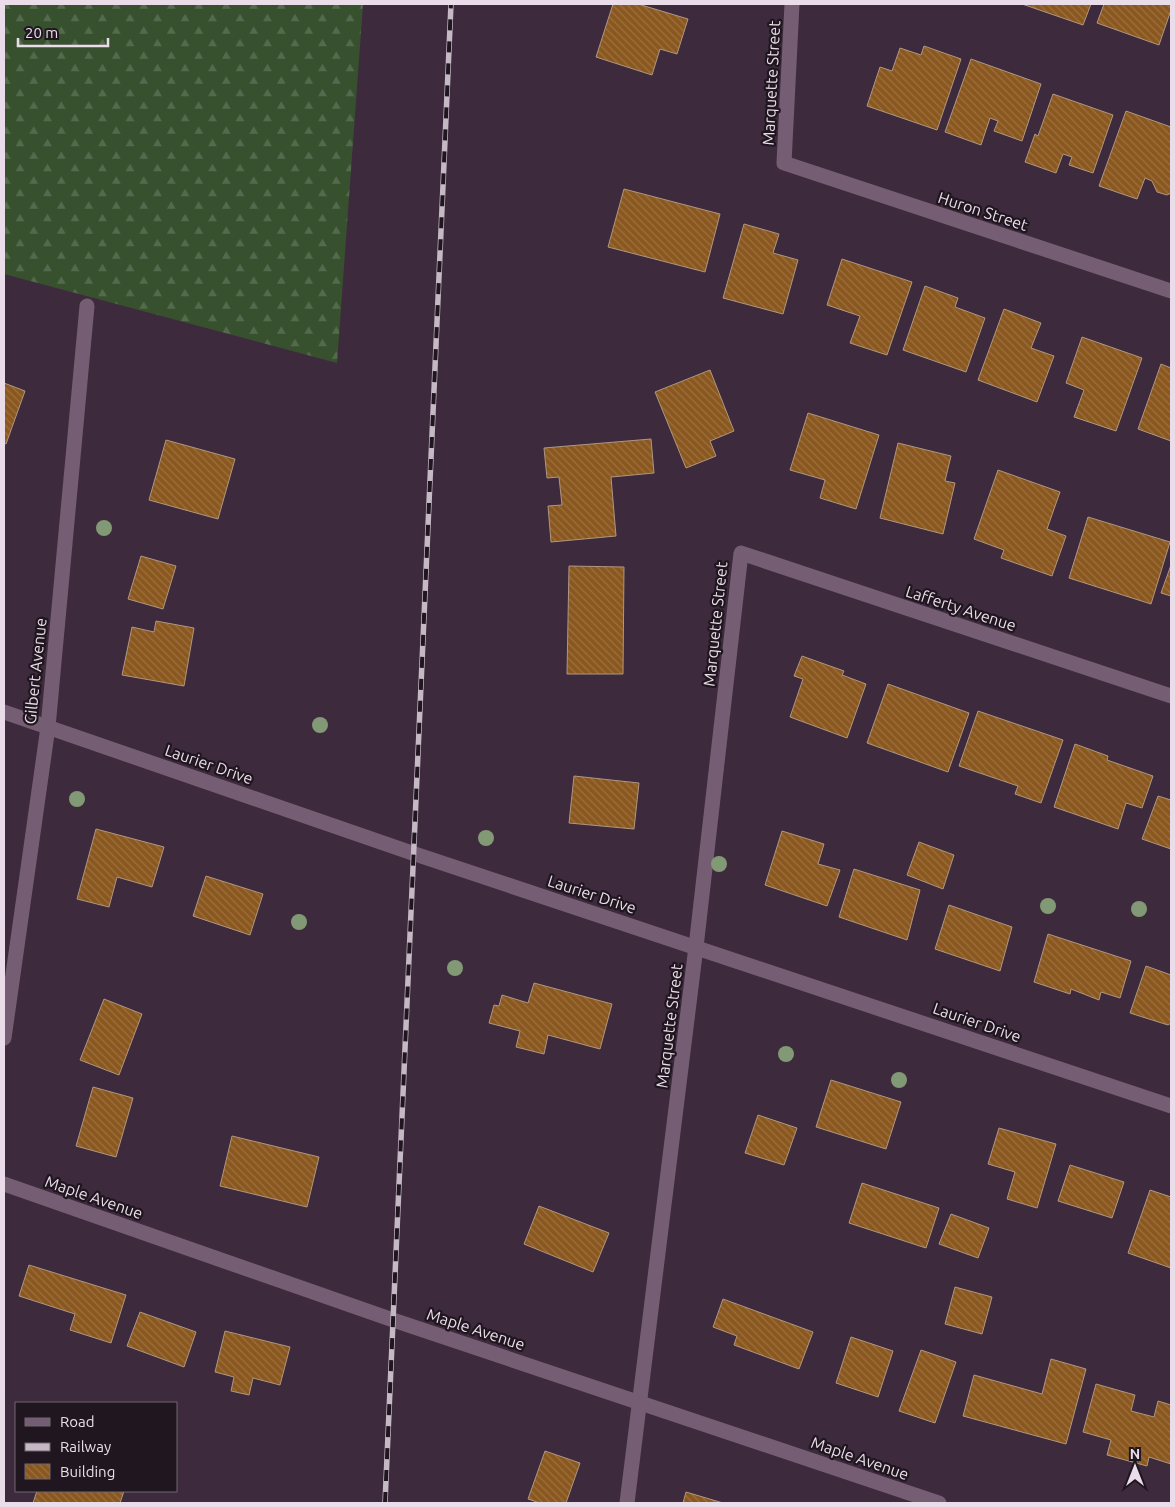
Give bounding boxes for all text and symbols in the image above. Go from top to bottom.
scale bar [18,15,108,47]
street label: Marquette Street [759,19,783,146]
text: 20 m [25,24,58,41]
street label: Huron Street [936,188,1031,234]
street label: Marquette Street [700,560,731,687]
street label: Lafferty Avenue [904,582,1018,634]
street label: Gilbert Avenue [20,617,50,725]
street label: Laurier Drive [163,741,255,787]
street label: Laurier Drive [546,871,638,917]
street label: Marquette Street [652,962,686,1089]
street label: Laurier Drive [931,999,1023,1045]
street label: Maple Avenue [43,1172,145,1222]
street label: Maple Avenue [425,1305,527,1353]
legend [15,1402,178,1492]
text: Road [60,1413,95,1430]
street label: Maple Avenue [809,1433,911,1483]
text: Railway [60,1438,111,1455]
north arrow [1110,1442,1160,1492]
text: N [1130,1446,1140,1462]
text: Building [60,1463,115,1480]

